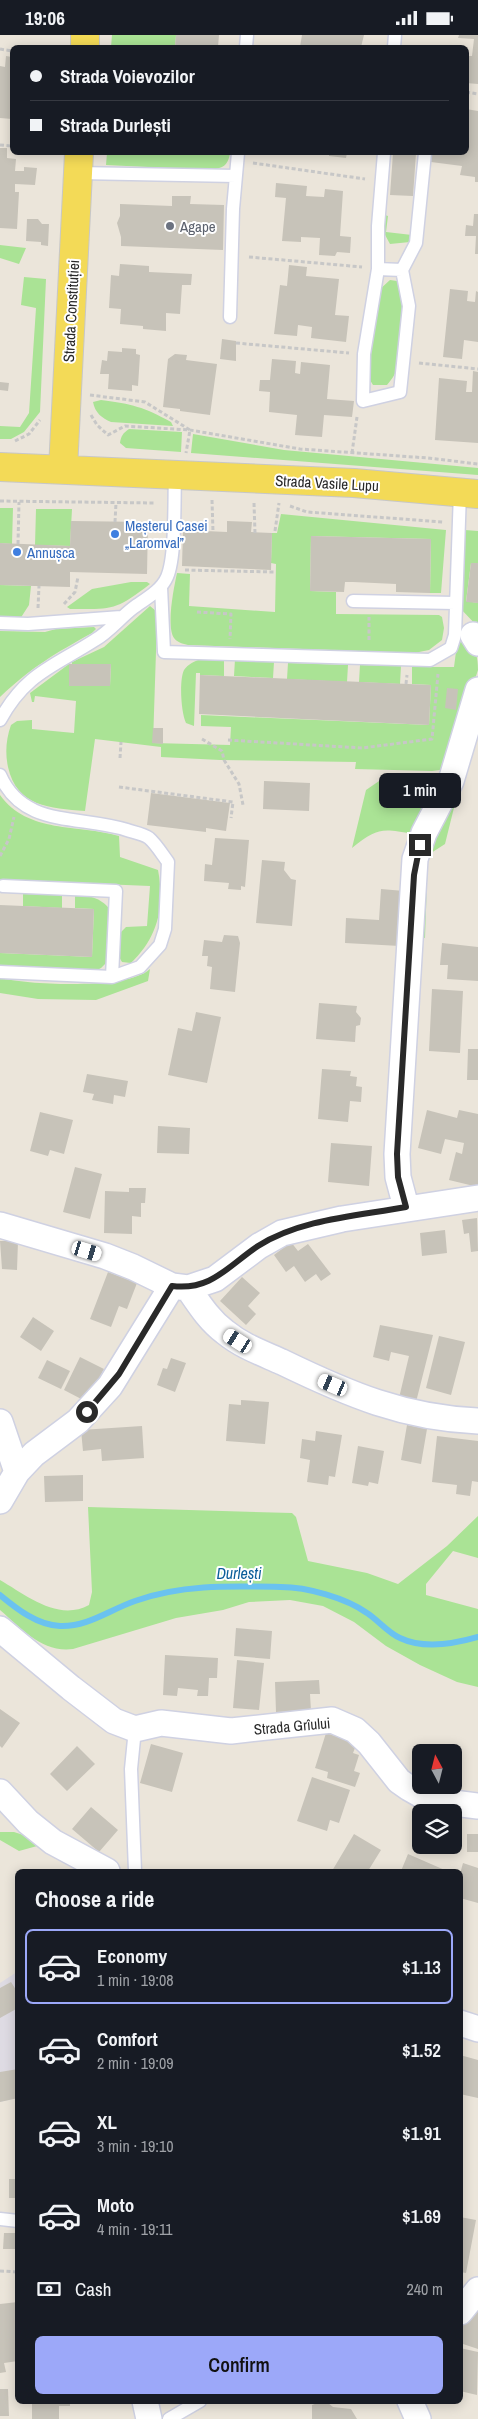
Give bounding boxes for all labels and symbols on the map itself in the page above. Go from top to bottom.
place label: Agape [179,216,216,237]
marker: Agape [164,220,176,232]
street label: Strada Constituției [58,259,84,363]
street label: Strada Vasile Lupu [275,470,379,496]
place label: Meșterul Casei „Laromval” [125,515,208,553]
marker: Meșterul Casei „Laromval” [109,528,121,540]
place label: Annușca [26,542,75,563]
marker: Annușca [11,546,23,558]
callout: 1 min [379,773,461,807]
route end [409,834,431,856]
car [70,1239,103,1263]
car [221,1327,254,1355]
car [316,1372,349,1398]
route start [76,1401,98,1423]
water label: Durlești [216,1562,262,1584]
street label: Strada Grîului [253,1712,331,1740]
north arrow [412,1744,462,1794]

